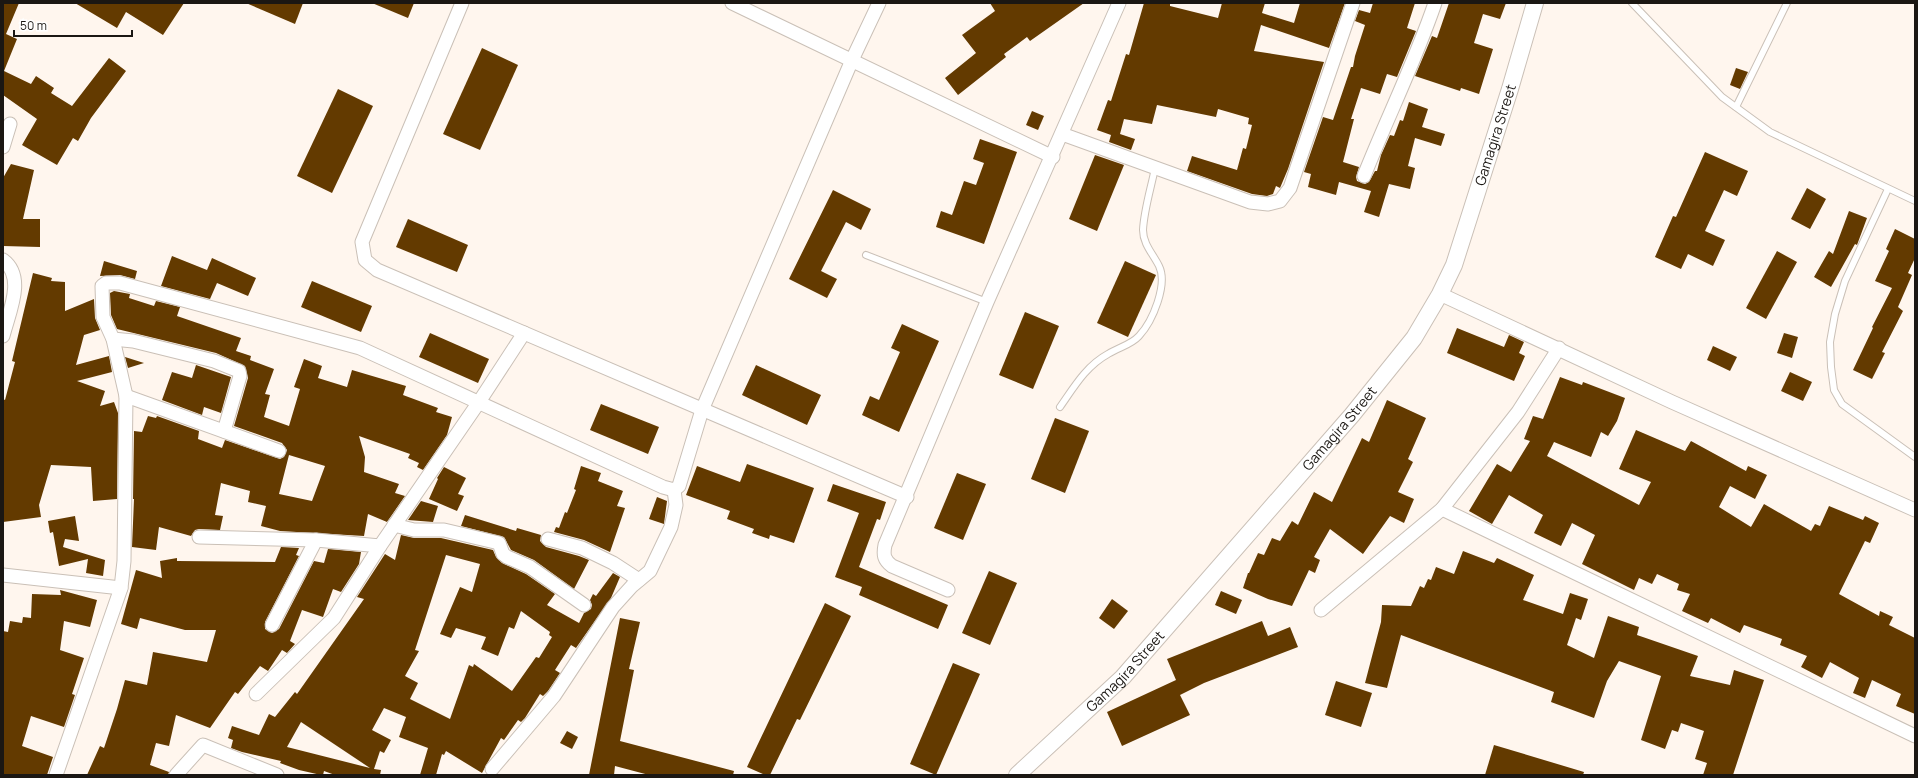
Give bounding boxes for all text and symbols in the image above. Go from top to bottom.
scale bar [14,12,132,38]
text: 50 m [20,17,47,34]
street label: Gamagira Street [1470,81,1520,188]
street label: Gamagira Street [1298,382,1381,474]
street label: Gamagira Street [1082,626,1168,716]

